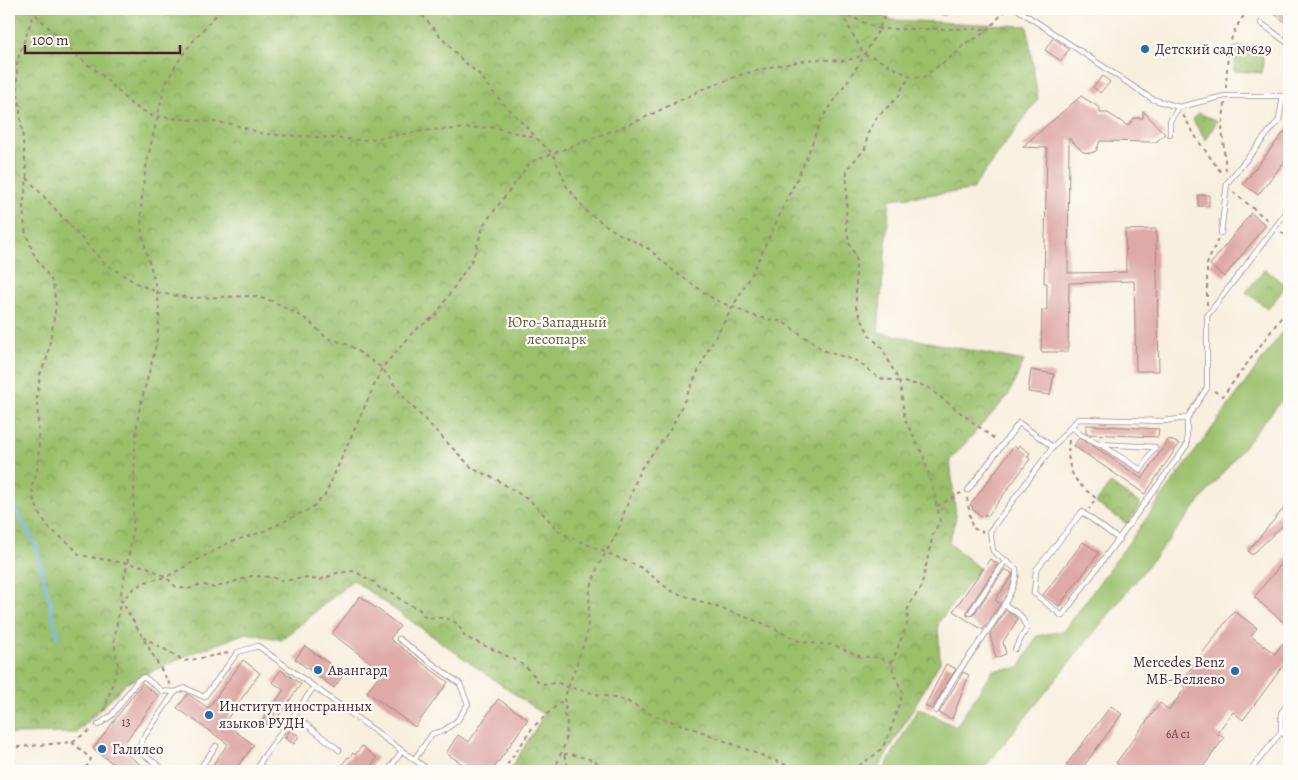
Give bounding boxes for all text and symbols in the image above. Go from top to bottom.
scale bar [25,22,180,54]
text: 100 m [32,30,69,50]
place label: Детский сад №629 [1155,39,1272,59]
marker: Детский сад №629 [1139,43,1151,55]
park label: Юго-Западный лесопарк [507,312,607,349]
place label: Mercedes Benz МБ-Беляево [1133,652,1225,689]
place label: Авангард [327,660,388,680]
marker: Авангард [312,664,324,676]
marker: Mercedes Benz МБ-Беляево [1229,665,1241,677]
place label: Институт иностранных языков РУДН [219,696,372,733]
marker: Институт иностранных языков РУДН [203,709,215,721]
house number: 13 [121,714,131,730]
house number: 6А с1 [1166,726,1190,742]
place label: Галилео [112,739,164,759]
marker: Галилео [96,743,108,755]

